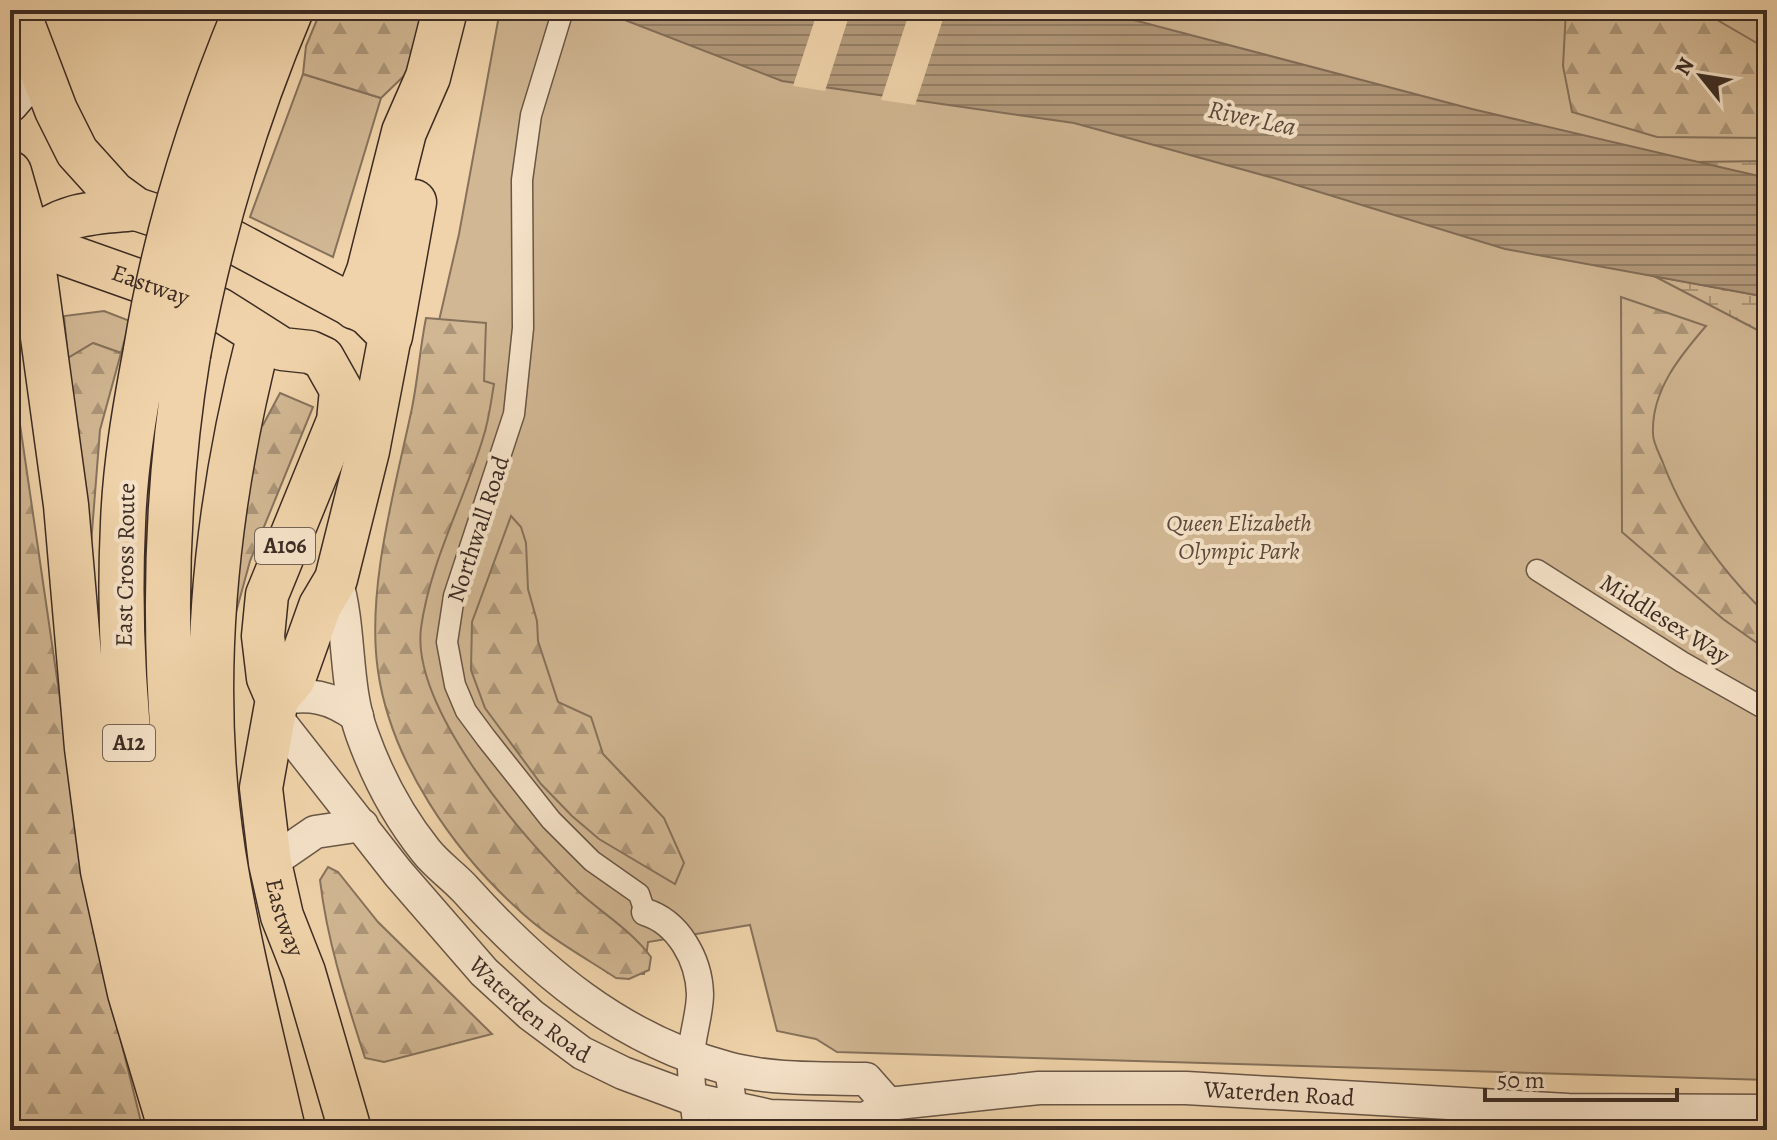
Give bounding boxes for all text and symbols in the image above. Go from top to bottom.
north arrow [1661,36,1741,116]
text: N [1668,52,1702,81]
water label: River Lea [1205,92,1299,144]
street label: Eastway [107,256,194,313]
street label: Northwall Road [439,452,517,606]
street label: East Cross Route [108,483,142,647]
park label: Queen Elizabeth Olympic Park [1166,507,1312,567]
road number: A106 [255,528,315,564]
street label: Middlesex Way [1594,566,1736,672]
road number: A12 [103,725,155,761]
street label: Eastway [258,875,312,961]
street label: Waterden Road [461,949,596,1071]
scale bar [1485,1052,1677,1102]
text: 50 m [1497,1064,1545,1096]
street label: Waterden Road [1202,1073,1356,1114]

